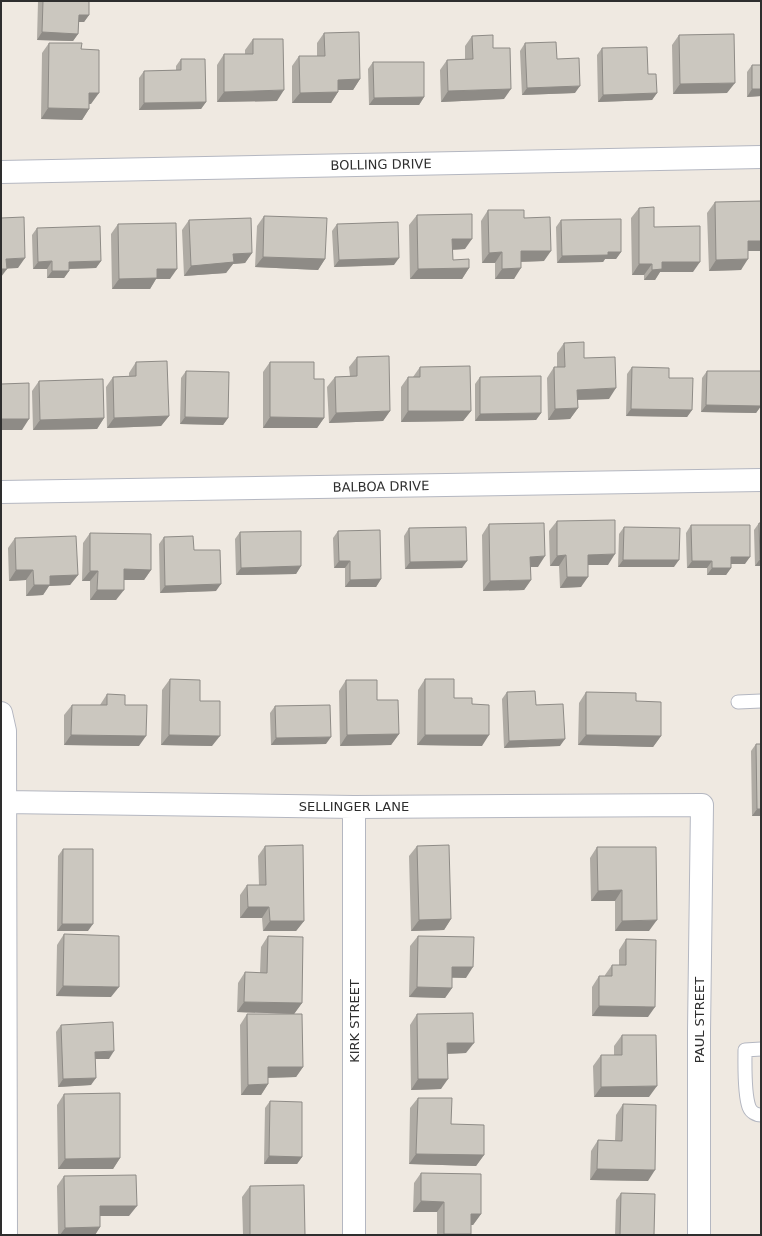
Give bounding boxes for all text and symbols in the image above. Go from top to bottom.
street label: BOLLING DRIVE [330,156,432,173]
street label: BALBOA DRIVE [333,478,430,495]
street label: SELLINGER LANE [299,799,409,814]
street label: PAUL STREET [692,977,707,1063]
street label: KIRK STREET [347,979,362,1063]

